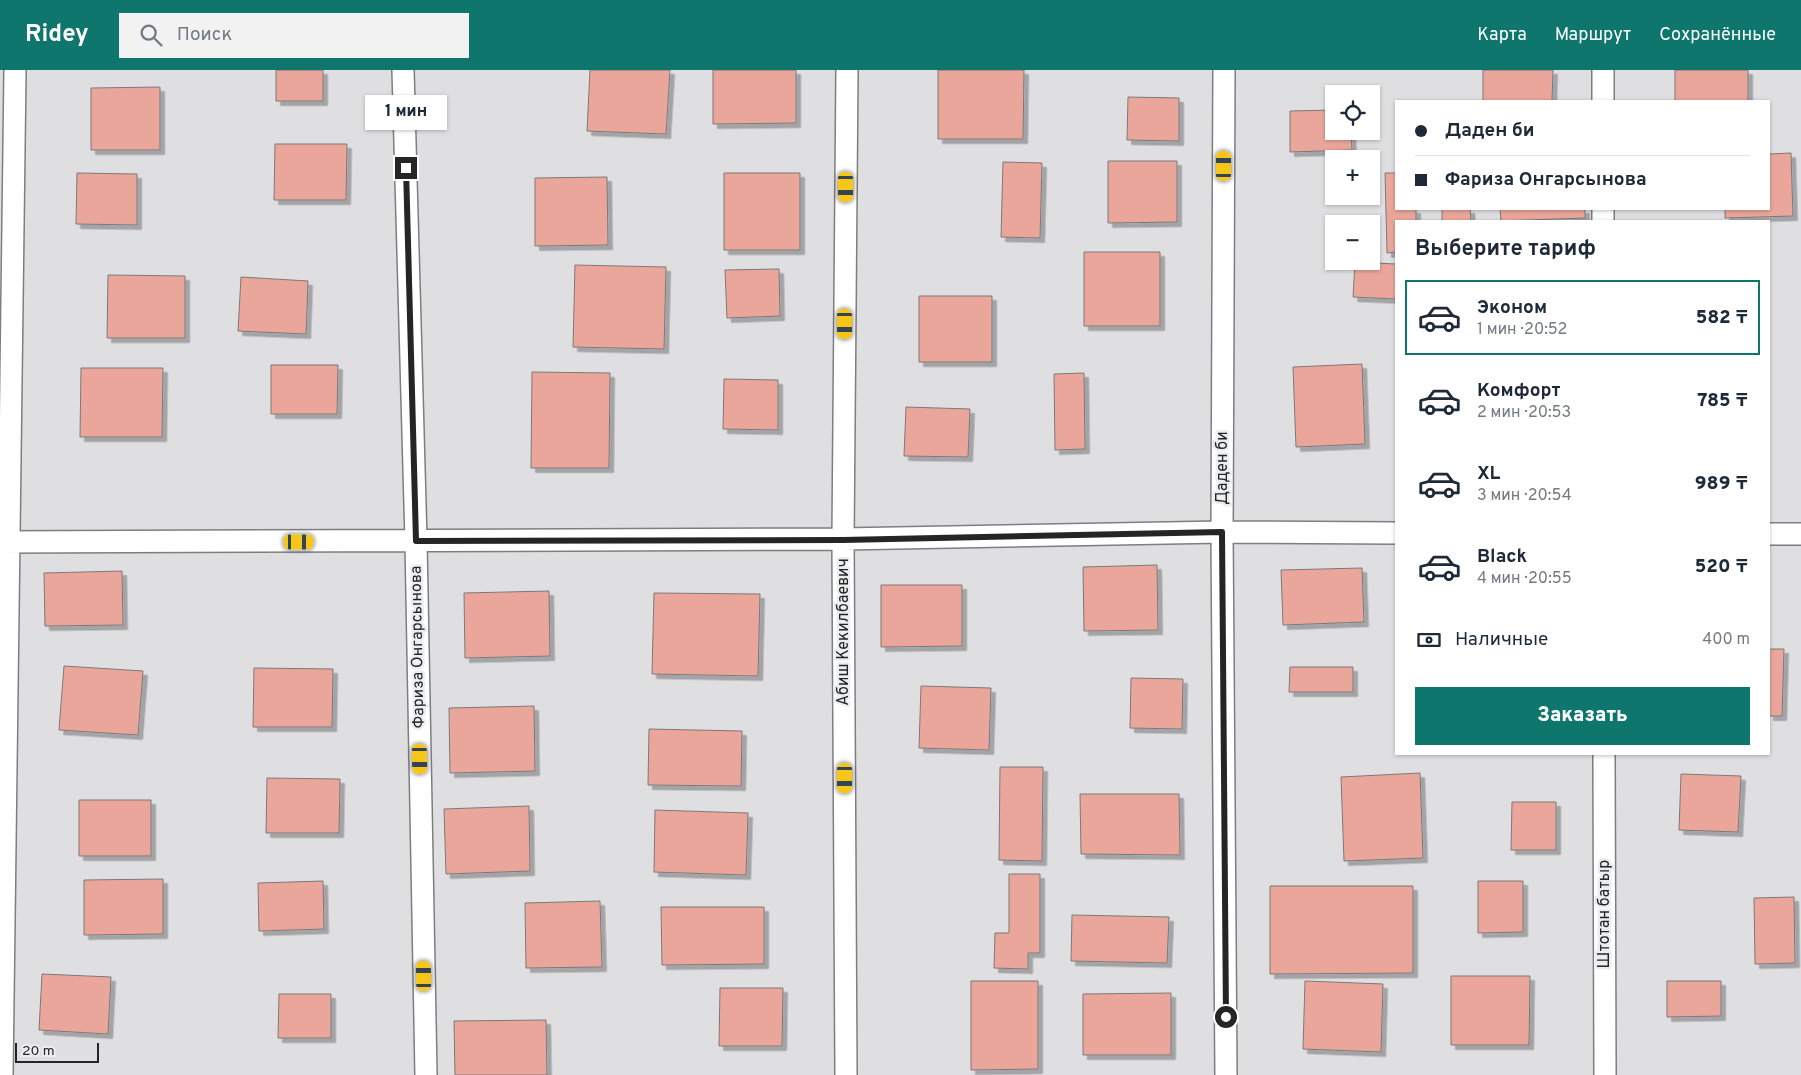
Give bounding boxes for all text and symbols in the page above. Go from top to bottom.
search box [119,13,469,58]
text: Ridey [25,20,89,50]
icon: search [137,21,165,49]
text: Поиск [177,23,232,47]
text: Карта [1477,24,1527,47]
text: Маршрут [1555,24,1631,47]
text: Сохранённые [1659,24,1776,47]
map controls [1325,85,1380,270]
button: locate [1325,85,1380,140]
callout: 1 мин [365,96,447,131]
text: 1 мин [385,102,427,122]
text: Даден би [1445,119,1535,143]
button: + [1325,150,1380,205]
car [1216,151,1231,181]
route end [395,157,417,179]
text: Фариза Онгарсынова [1445,168,1647,192]
car [838,172,853,202]
button: − [1325,215,1380,270]
text: Выберите тариф [1415,236,1596,263]
icon: car [1417,295,1462,340]
text: Эконом [1477,296,1547,320]
text: 582 ₸ [1696,306,1748,330]
car [837,309,852,339]
text: 1 мин · 20:52 [1477,320,1567,340]
icon: car [1417,378,1462,423]
text: Комфорт [1477,379,1560,403]
text: 785 ₸ [1697,389,1748,413]
text: 2 мин · 20:53 [1477,403,1571,423]
street label: Даден би [1213,431,1233,505]
icon: car [1417,461,1462,506]
text: XL [1477,462,1500,486]
text: 989 ₸ [1695,472,1748,496]
text: 3 мин · 20:54 [1477,486,1572,506]
car [284,535,314,550]
icon: car [1417,544,1462,589]
text: Black [1477,545,1527,569]
text: 520 ₸ [1695,555,1748,579]
street label: Абиш Кекилбаевич [834,558,854,706]
street label: Фариза Онгарсынова [407,565,429,729]
text: 4 мин · 20:55 [1477,569,1572,589]
icon: cash [1415,626,1443,654]
text: Наличные [1455,628,1548,652]
text: 400 m [1702,630,1750,650]
button: Заказать [1415,687,1750,745]
car [412,744,427,774]
car [837,763,852,793]
street label: Штотан батыр [1595,860,1615,968]
car [416,961,431,991]
route start [1215,1006,1237,1028]
scale bar [15,1040,99,1063]
text: 20 m [22,1043,55,1060]

